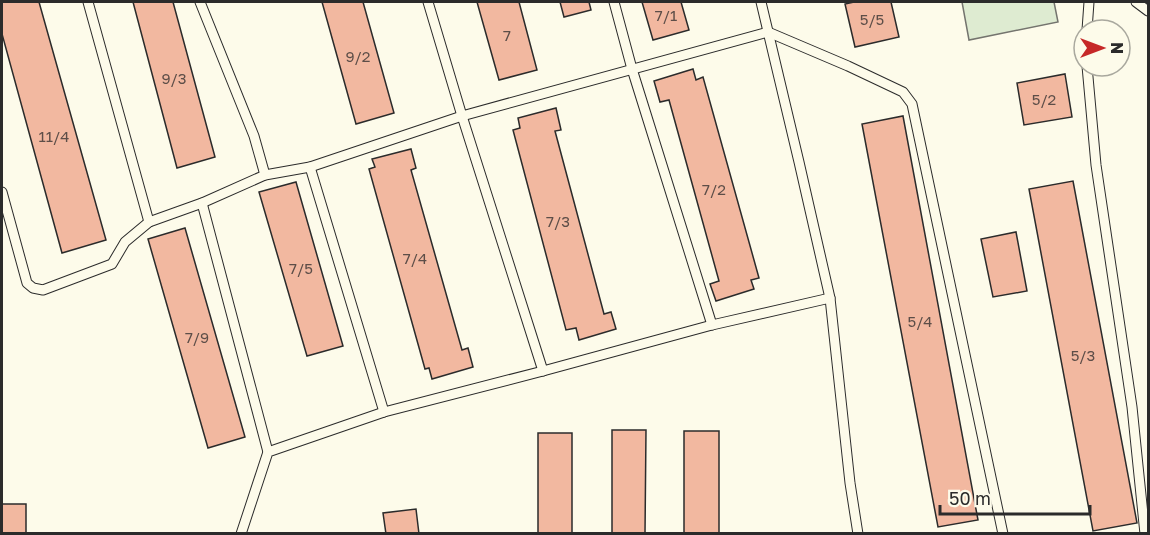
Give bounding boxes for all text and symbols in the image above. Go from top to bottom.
house number: 7/1 [655,6,677,24]
house number: 5/5 [860,10,884,28]
north arrow [1072,18,1132,78]
house number: 7 [503,26,511,44]
text: N [1107,42,1127,54]
house number: 9/2 [346,47,370,65]
house number: 9/3 [161,69,187,87]
house number: 5/2 [1032,90,1056,108]
house number: 11/4 [39,127,69,145]
house number: 7/2 [702,180,726,198]
house number: 7/3 [546,212,570,230]
house number: 7/4 [403,249,427,267]
house number: 7/5 [289,259,313,277]
house number: 5/4 [907,312,933,330]
house number: 7/9 [185,328,209,346]
house number: 5/3 [1071,346,1095,364]
scale bar [940,478,1090,516]
text: 50 m [949,487,991,509]

